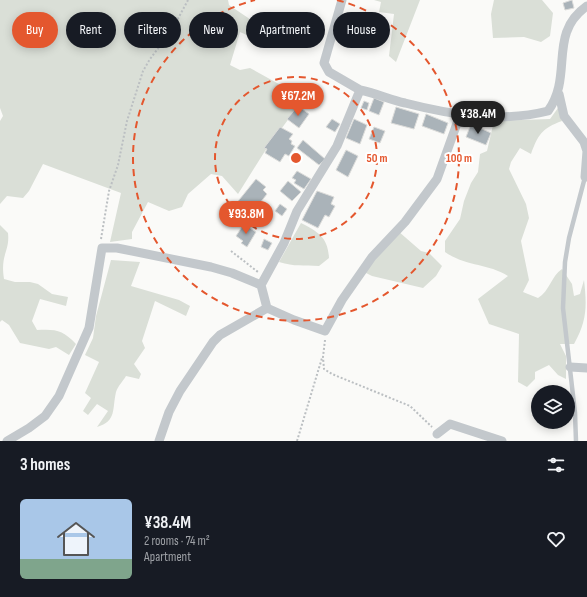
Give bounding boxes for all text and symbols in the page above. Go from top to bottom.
chip: Buy [12,12,58,48]
chip: Rent [66,12,116,48]
chip: Filters [124,12,181,48]
chip: New [189,12,238,48]
chip: Apartment [246,12,325,48]
chip: House [333,12,390,48]
pin: ¥67.2M [265,83,331,117]
text: ¥67.2M [281,88,315,104]
pin: ¥38.4M [445,101,511,135]
text: ¥38.4M [460,106,496,122]
centre of rings [289,151,303,165]
text: 50 m [367,151,387,166]
text: 100 m [446,151,472,166]
pin: ¥93.8M [213,201,279,235]
text: ¥93.8M [228,206,264,222]
map controls [531,385,575,429]
button: layers [531,385,575,429]
icon: filters [545,454,567,476]
text: 3 homes [20,455,70,475]
text: ¥38.4M [144,513,191,533]
icon: home [52,515,100,563]
icon: heart [545,528,567,550]
text: 2 rooms · 74 m² [144,533,210,549]
text: Apartment [144,549,191,565]

